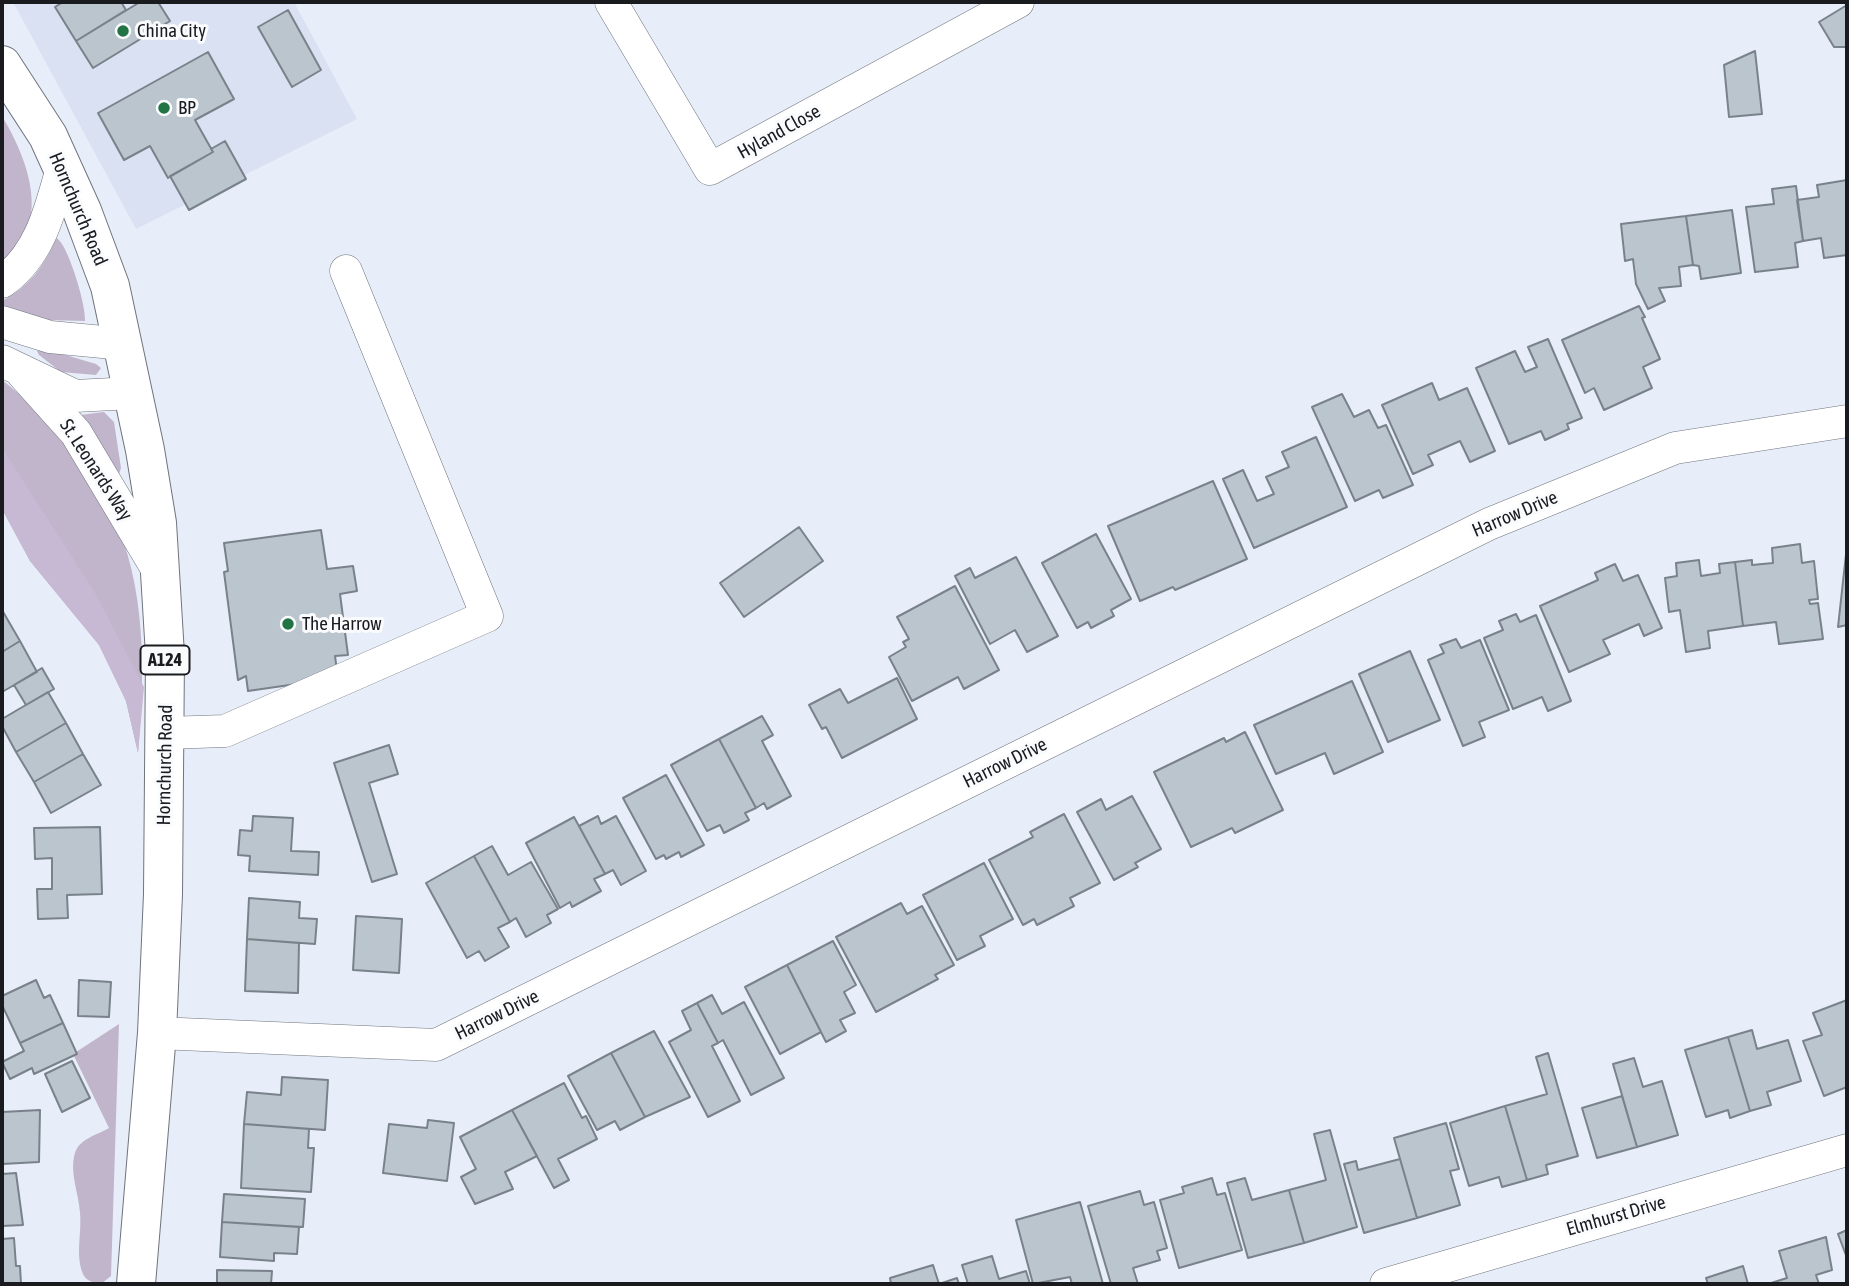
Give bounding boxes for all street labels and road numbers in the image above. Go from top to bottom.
street label: Hyland Close [734,100,824,164]
street label: Hornchurch Road [44,149,112,269]
street label: St. Leonards Way [55,415,137,525]
street label: Harrow Drive [1469,486,1561,542]
road number: A124 [140,646,190,674]
street label: Hornchurch Road [153,704,177,826]
street label: Harrow Drive [959,733,1051,793]
street label: Harrow Drive [451,985,543,1045]
street label: Elmhurst Drive [1564,1191,1668,1241]

